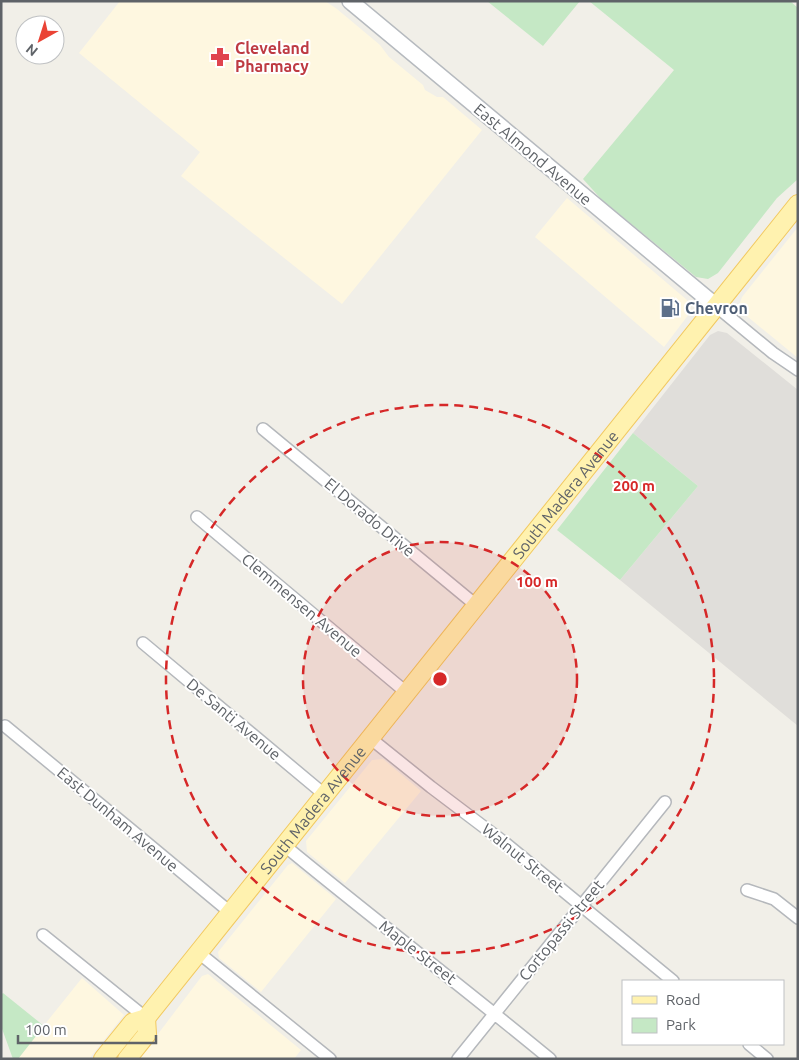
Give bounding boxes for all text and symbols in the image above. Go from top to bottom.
north arrow [15,15,65,65]
place label: Cleveland Pharmacy [235,39,310,75]
text: N [23,41,41,60]
pharmacy icon: Cleveland Pharmacy [209,46,231,68]
street label: East Almond Avenue [471,100,595,208]
fuel station icon: Chevron [659,297,681,319]
place label: Chevron [685,299,748,317]
street label: South Madera Avenue [509,427,622,562]
street label: El Dorado Drive [321,474,419,560]
text: 200 m [613,477,655,494]
street label: Clemmensen Avenue [238,550,366,660]
text: 100 m [516,573,558,590]
centre of rings [431,670,449,688]
street label: De Santi Avenue [183,674,285,764]
street label: South Madera Avenue [256,742,369,877]
street label: East Dunham Avenue [54,763,182,875]
street label: Walnut Street [479,820,568,897]
street label: Cortopassi Street [515,875,608,984]
street label: Maple Street [376,916,461,988]
legend [622,980,784,1045]
text: Road [666,991,701,1008]
scale bar [18,1012,155,1044]
text: Park [666,1016,696,1033]
text: 100 m [25,1021,67,1038]

